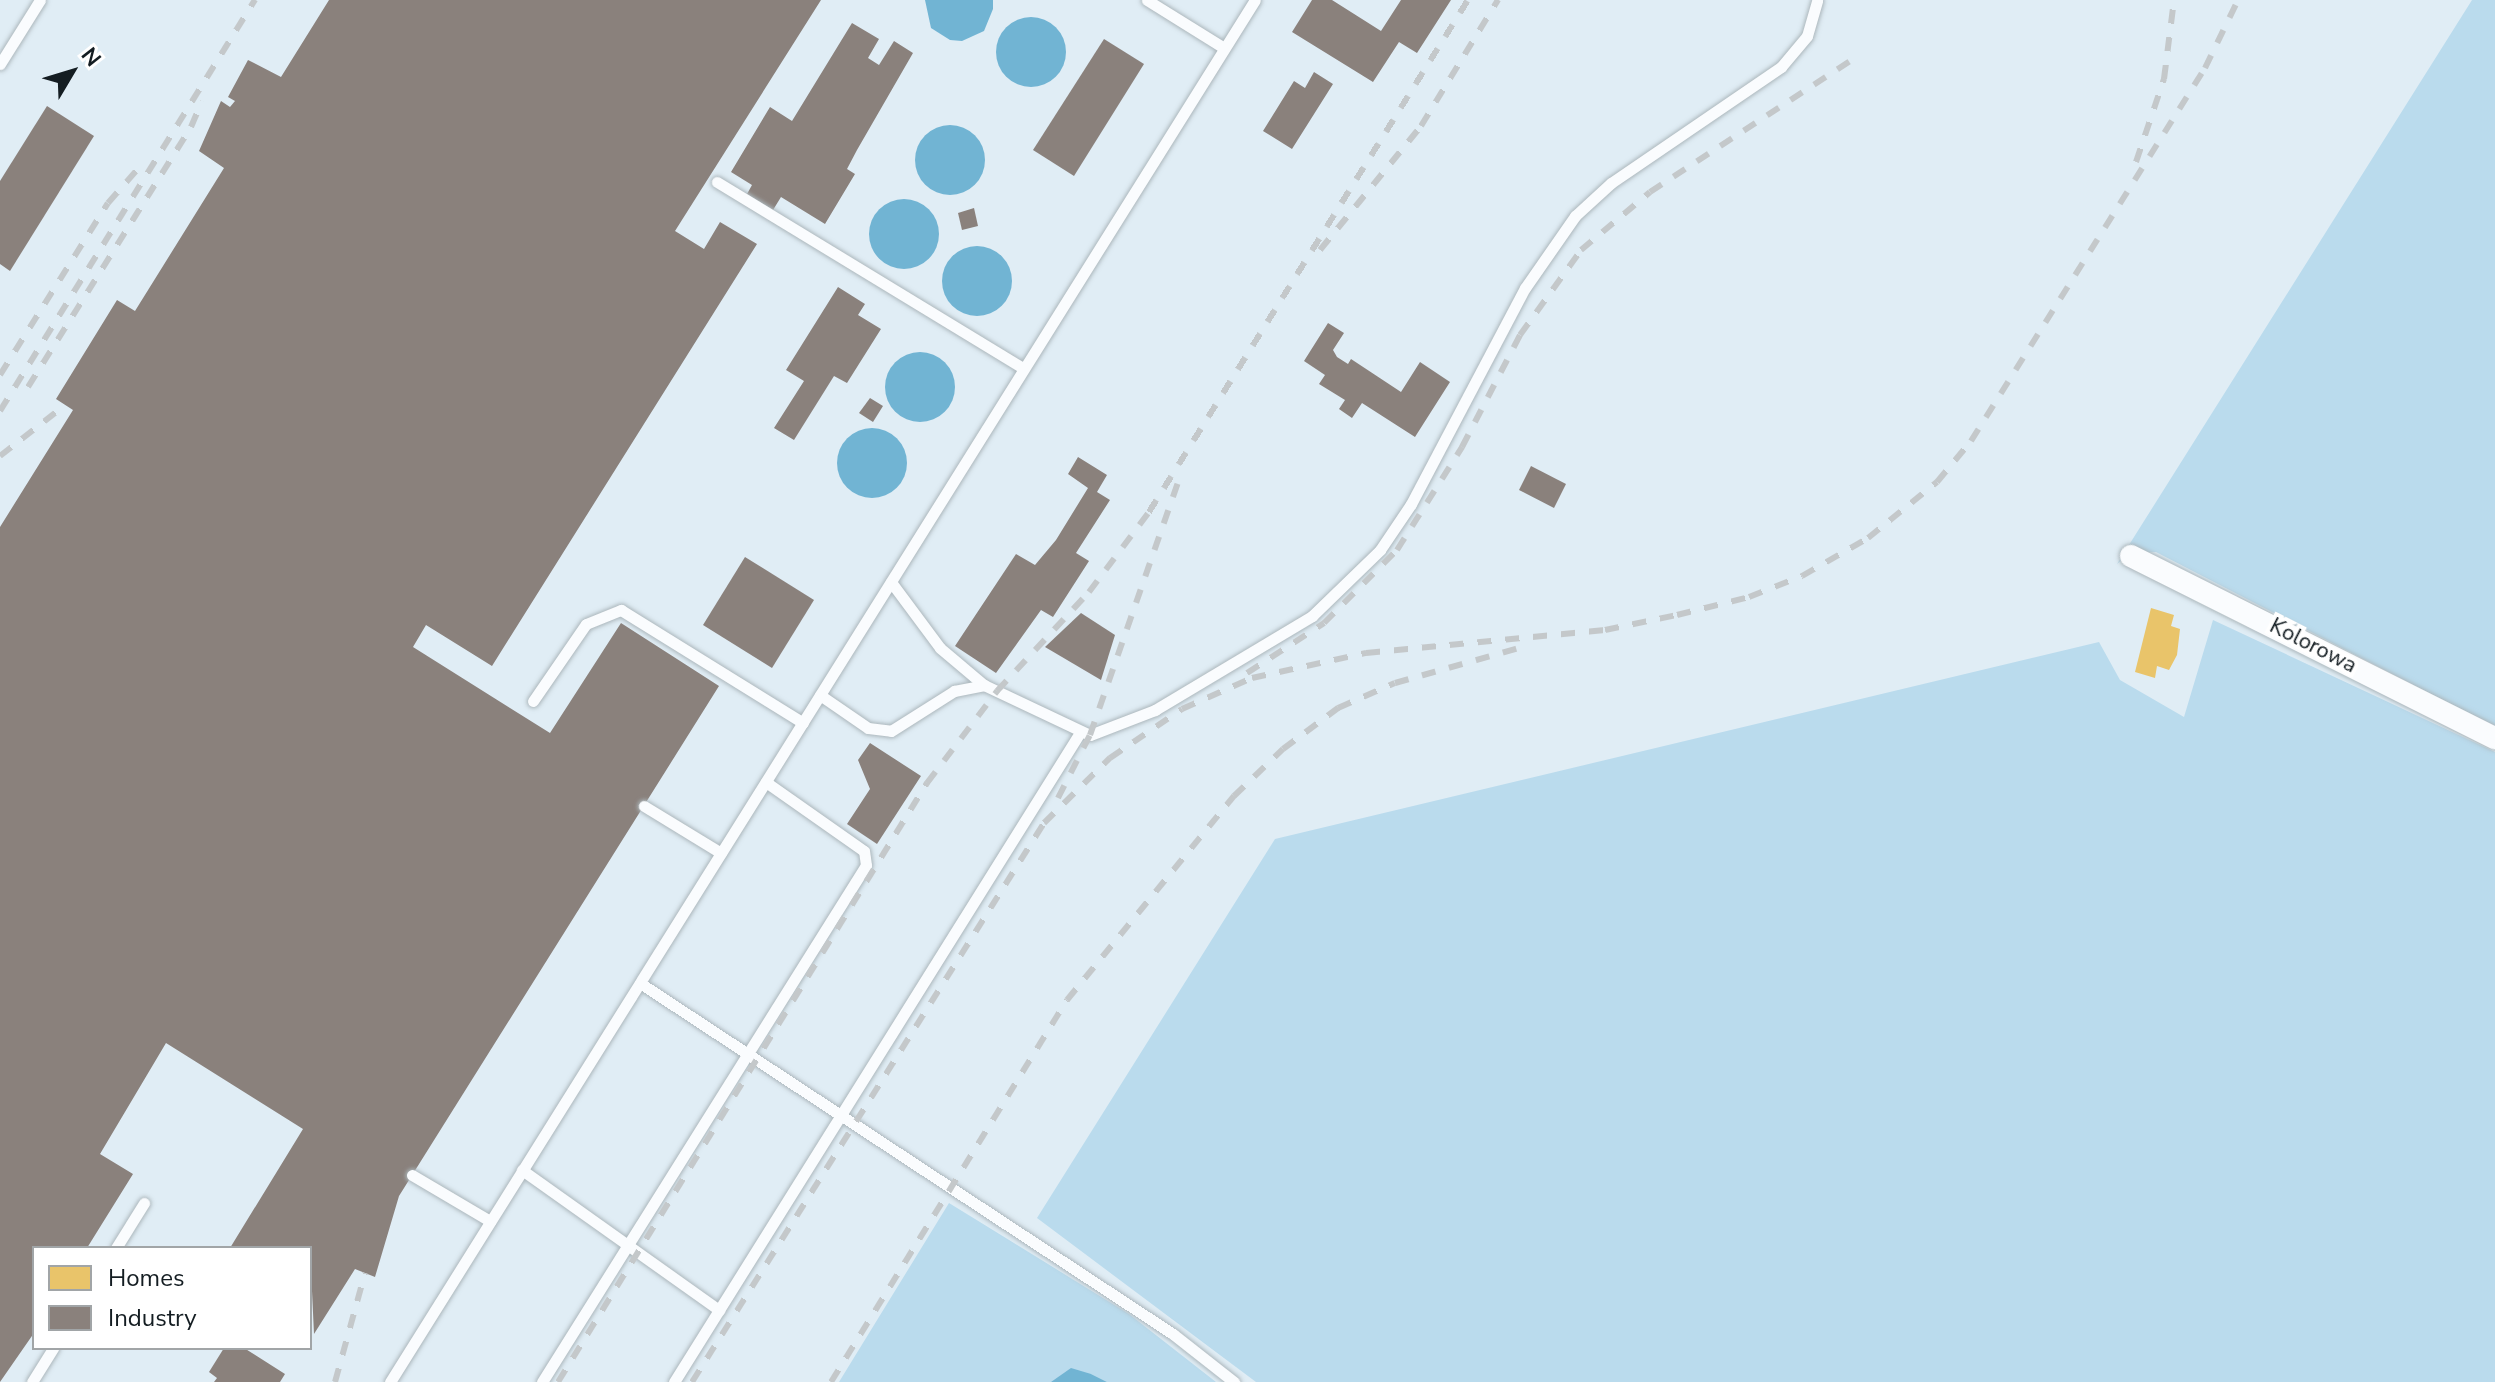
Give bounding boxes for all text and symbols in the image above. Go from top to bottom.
north arrow [32,32,112,112]
text: N [74,42,108,73]
street label: Kolorowa [2265,613,2361,679]
legend [32,1246,312,1350]
text: Homes [108,1262,184,1294]
text: Industry [108,1302,197,1334]

